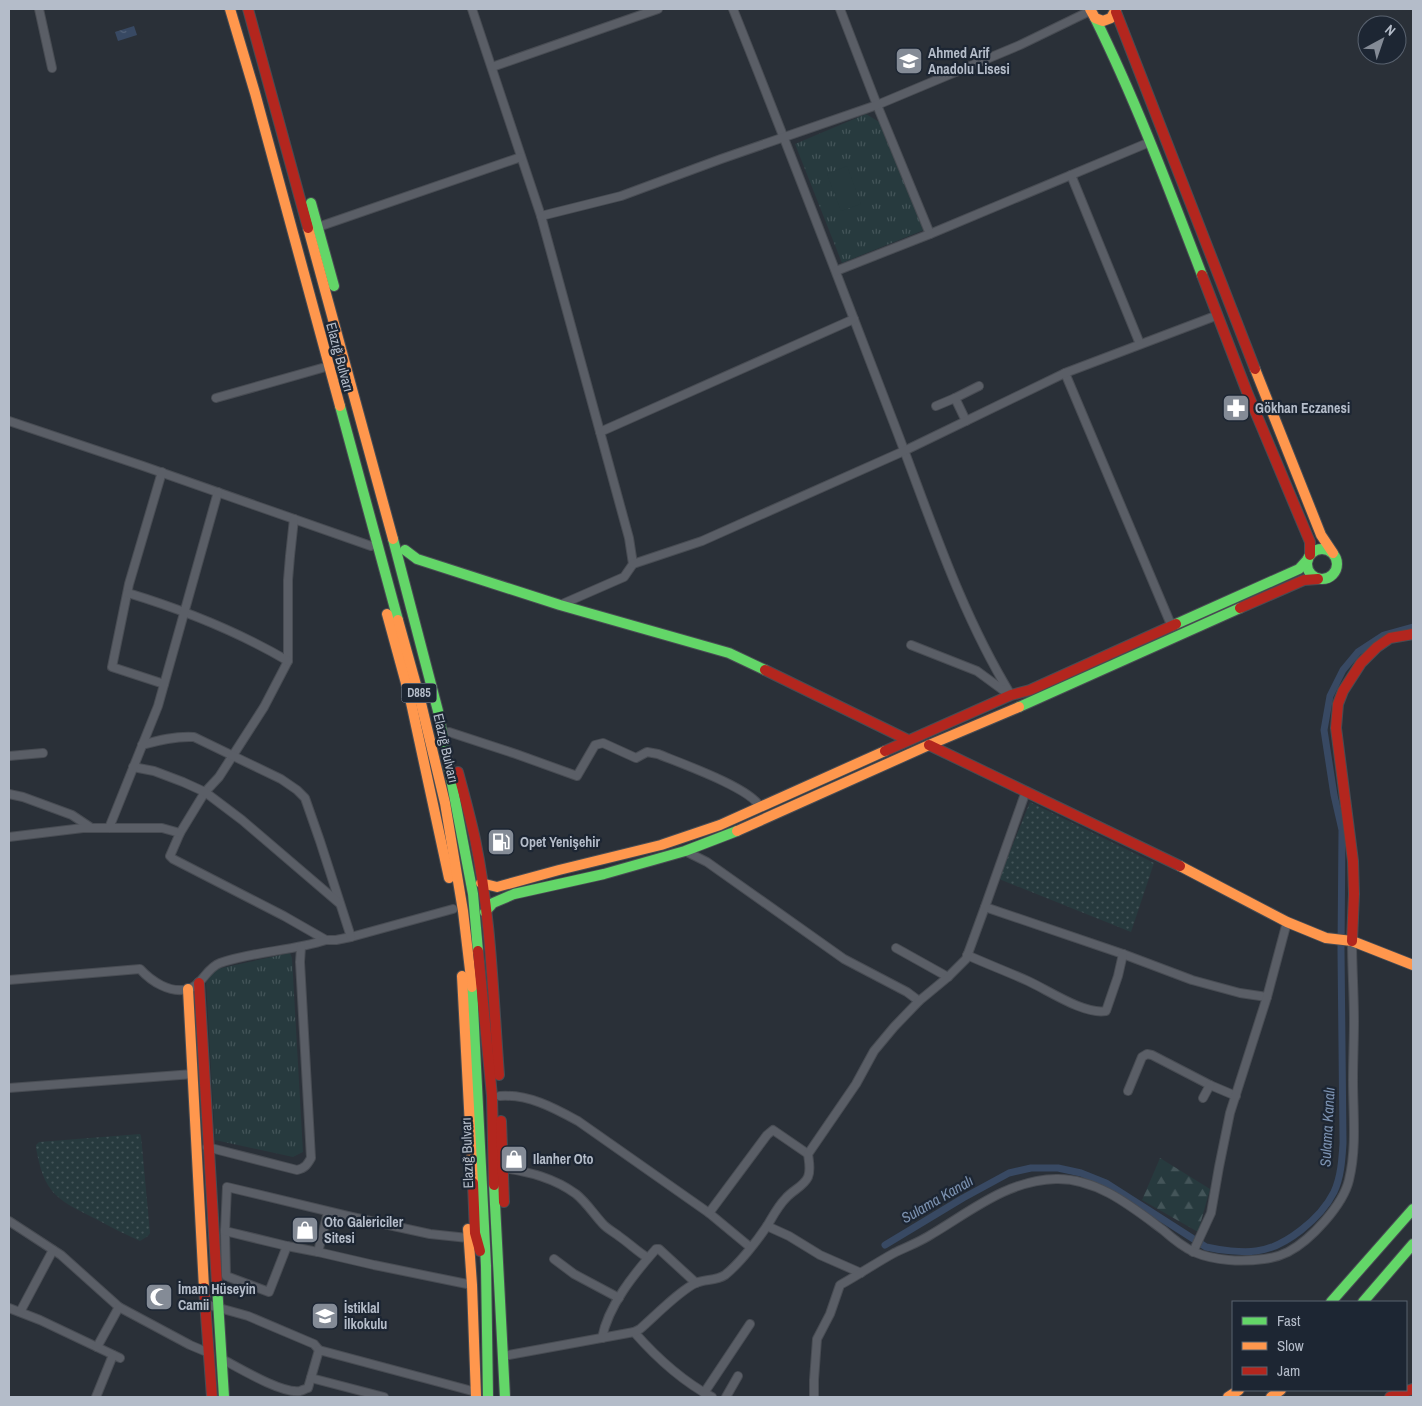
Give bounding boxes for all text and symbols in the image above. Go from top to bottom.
north arrow [1357,15,1407,65]
text: N [1381,20,1399,40]
place label: Ahmed Arif Anadolu Lisesi [928,44,1010,78]
school or university icon: Ahmed Arif Anadolu Lisesi [894,46,924,76]
street label: Elazığ Bulvarı [322,320,358,394]
pharmacy icon: Gökhan Eczanesi [1221,393,1251,423]
place label: Gökhan Eczanesi [1255,399,1350,417]
road number: D885 [402,684,436,702]
street label: Elazığ Bulvarı [429,711,463,785]
fuel station icon: Opet Yenişehir [486,827,516,857]
place label: Opet Yenişehir [520,833,601,851]
water label: Sulama Kanalı [1314,1087,1340,1167]
street label: Elazığ Bulvarı [457,1117,477,1189]
shop icon: Ilanher Oto [499,1144,529,1174]
place label: Ilanher Oto [533,1150,594,1168]
water label: Sulama Kanalı [897,1170,977,1228]
place label: Oto Galericiler Sitesi [324,1213,404,1247]
shop icon: Oto Galericiler Sitesi [290,1215,320,1245]
place label: İmam Hüseyin Camii [178,1280,256,1314]
mosque icon: İmam Hüseyin Camii [144,1282,174,1312]
place label: İstiklal İlkokulu [344,1299,387,1333]
school or university icon: İstiklal İlkokulu [310,1301,340,1331]
legend [1232,1301,1407,1391]
text: Fast [1277,1310,1301,1331]
text: Slow [1277,1335,1304,1356]
text: Jam [1277,1360,1300,1381]

